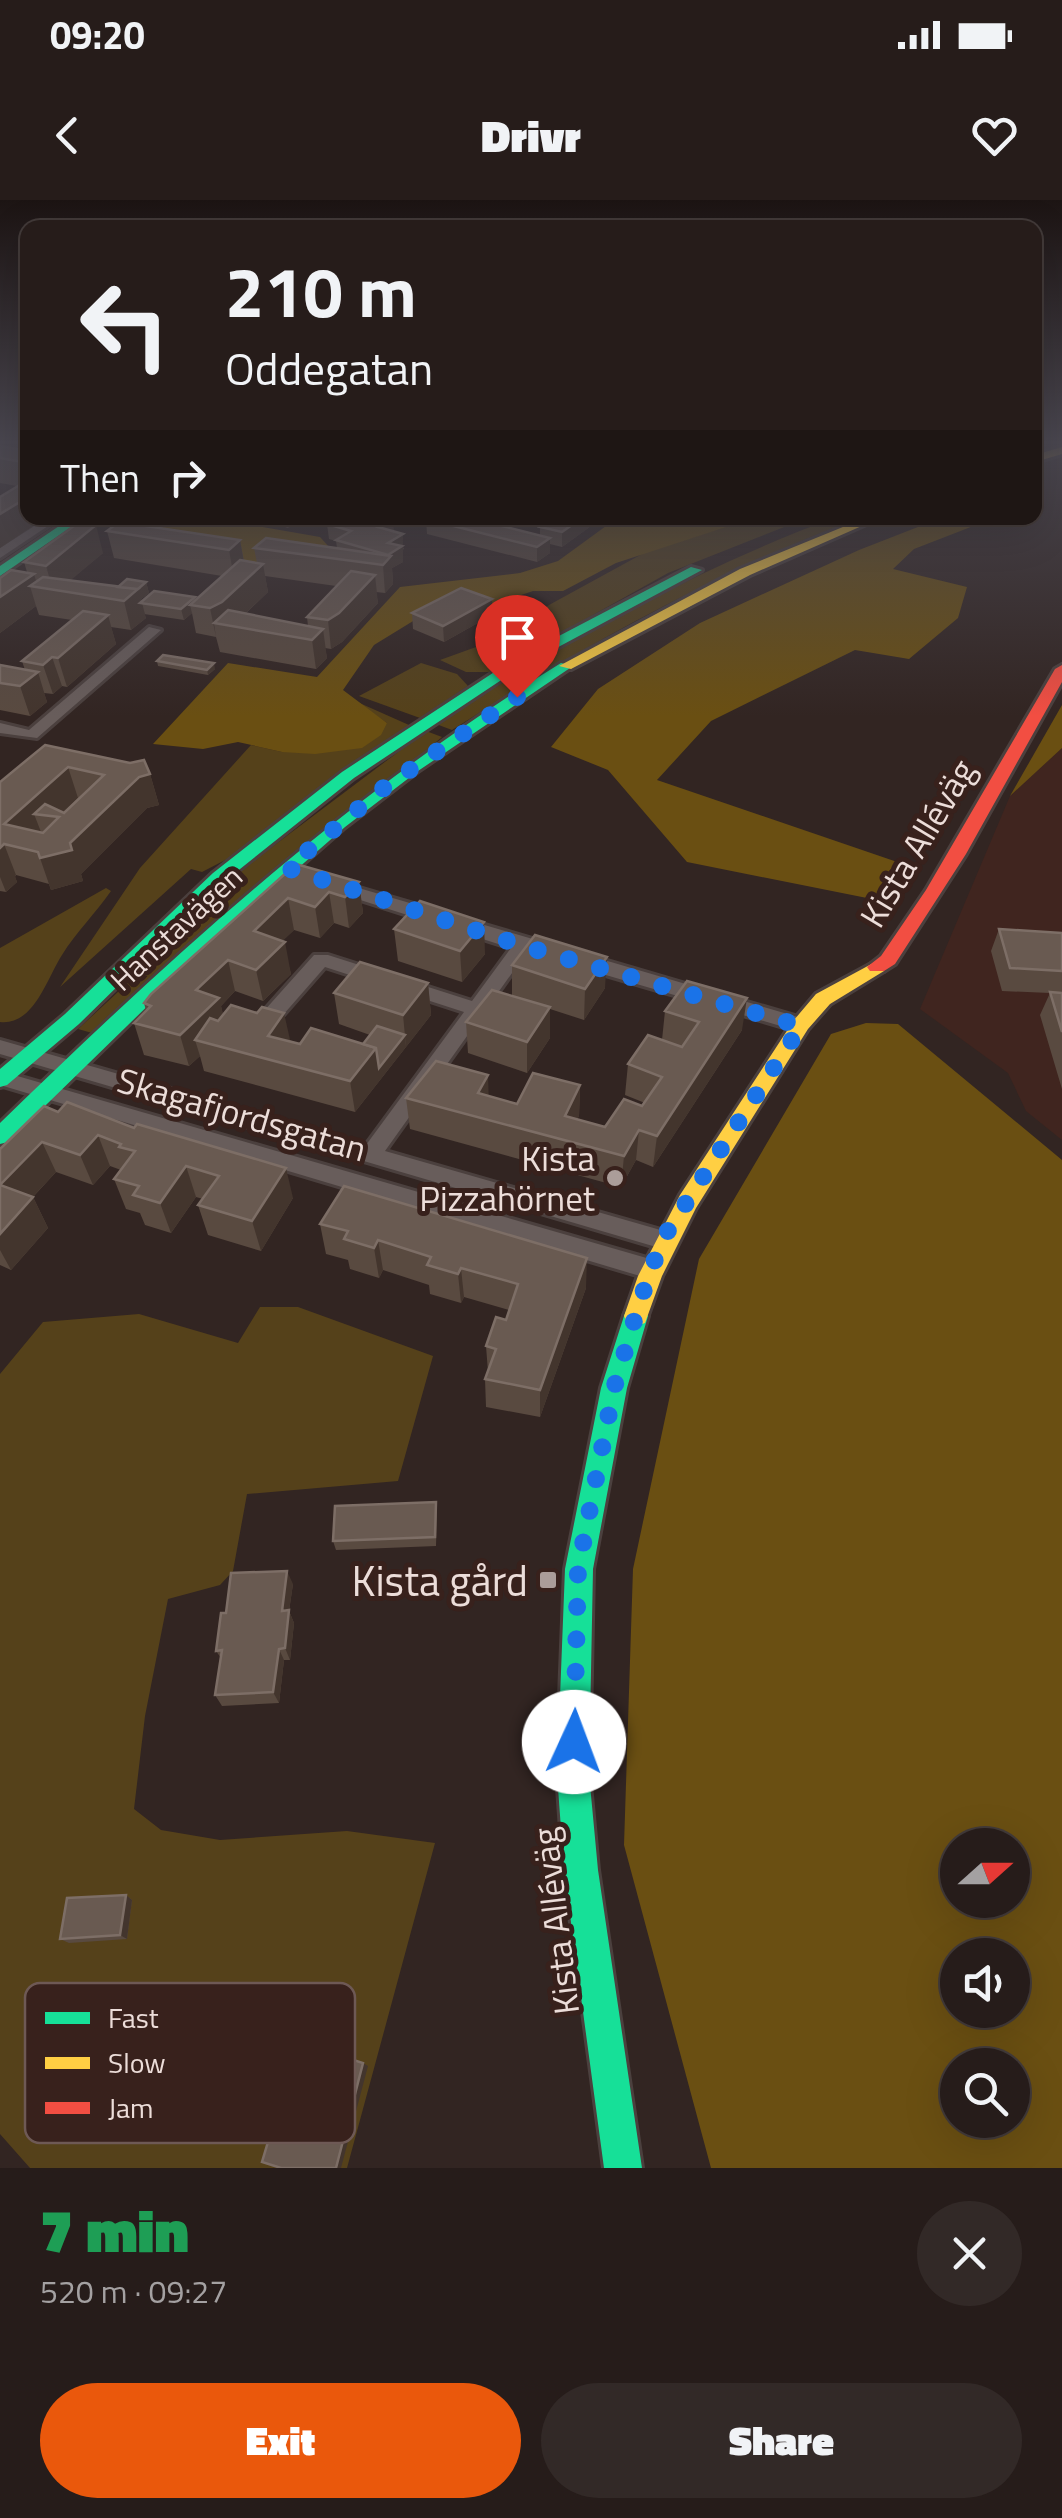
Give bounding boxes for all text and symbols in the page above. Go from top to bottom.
text: 09:20 [50,6,145,64]
text: Drivr [481,101,581,169]
icon: back [40,108,95,163]
icon: heart [967,108,1022,163]
text: 210 m [225,238,417,344]
icon: left [60,260,190,390]
text: Oddegatan [225,334,433,402]
text: Then [60,449,140,507]
icon: right [160,450,215,505]
pin [475,595,560,698]
icon: arrive [490,610,545,665]
street label: Kista Alléväg [845,749,989,937]
street label: Hanstavägen [99,854,253,1002]
street label: Skagafjordsgatan [111,1053,373,1175]
place label: Kista Pizzahörnet [419,1131,595,1225]
marker: Kista Pizzahörnet [604,1167,626,1189]
place label: Kista gård [352,1548,528,1612]
marker: Kista gård [537,1569,559,1591]
position arrow [522,1690,626,1794]
street label: Kista Alléväg [517,1824,593,2018]
north arrow [940,1828,1030,1918]
map controls [940,1828,1030,2138]
button: sound [940,1938,1030,2028]
legend [25,1983,355,2143]
text: Fast [108,1996,159,2039]
text: Slow [108,2041,166,2084]
button: search [940,2048,1030,2138]
text: Jam [108,2086,154,2129]
text: 7 min [40,2184,189,2275]
button: close [917,2201,1022,2306]
text: 520 m · 09:27 [40,2267,227,2315]
button: Exit [40,2383,521,2498]
button: Share [541,2383,1022,2498]

